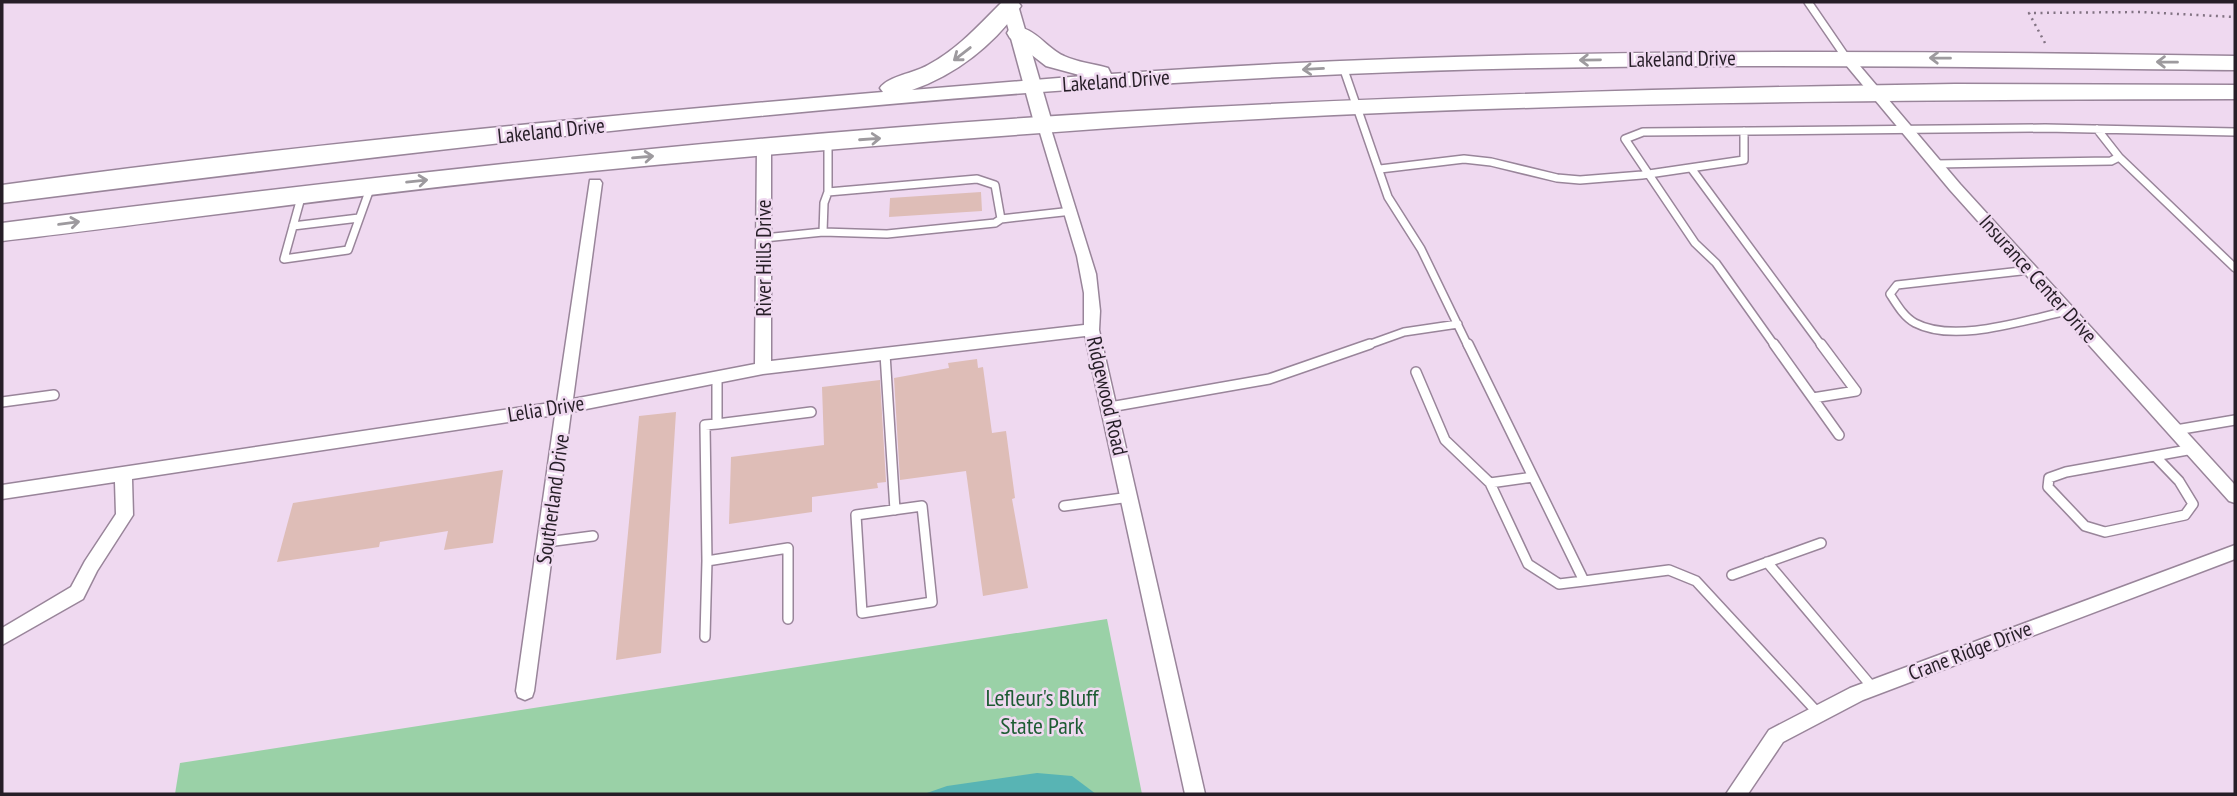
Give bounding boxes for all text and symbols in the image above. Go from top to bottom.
street label: Lakeland Drive [1628,44,1736,73]
one-way arrow [954,47,972,62]
one-way arrow [1928,51,1951,65]
one-way arrow [1578,53,1601,67]
one-way arrow [2156,55,2179,69]
one-way arrow [1302,62,1325,75]
street label: Lakeland Drive [1061,63,1171,98]
street label: Lakeland Drive [496,111,606,150]
one-way arrow [858,132,881,145]
one-way arrow [631,150,654,163]
one-way arrow [405,174,428,187]
street label: River Hills Drive [750,200,777,316]
street label: Insurance Center Drive [1974,209,2103,348]
one-way arrow [57,216,80,229]
street label: Ridgewood Road [1081,334,1134,458]
street label: Lelia Drive [506,389,586,428]
street label: Southerland Drive [530,432,575,566]
street label: Crane Ridge Drive [1904,615,2035,686]
park label: Lefleur's Bluff State Park [986,682,1099,741]

